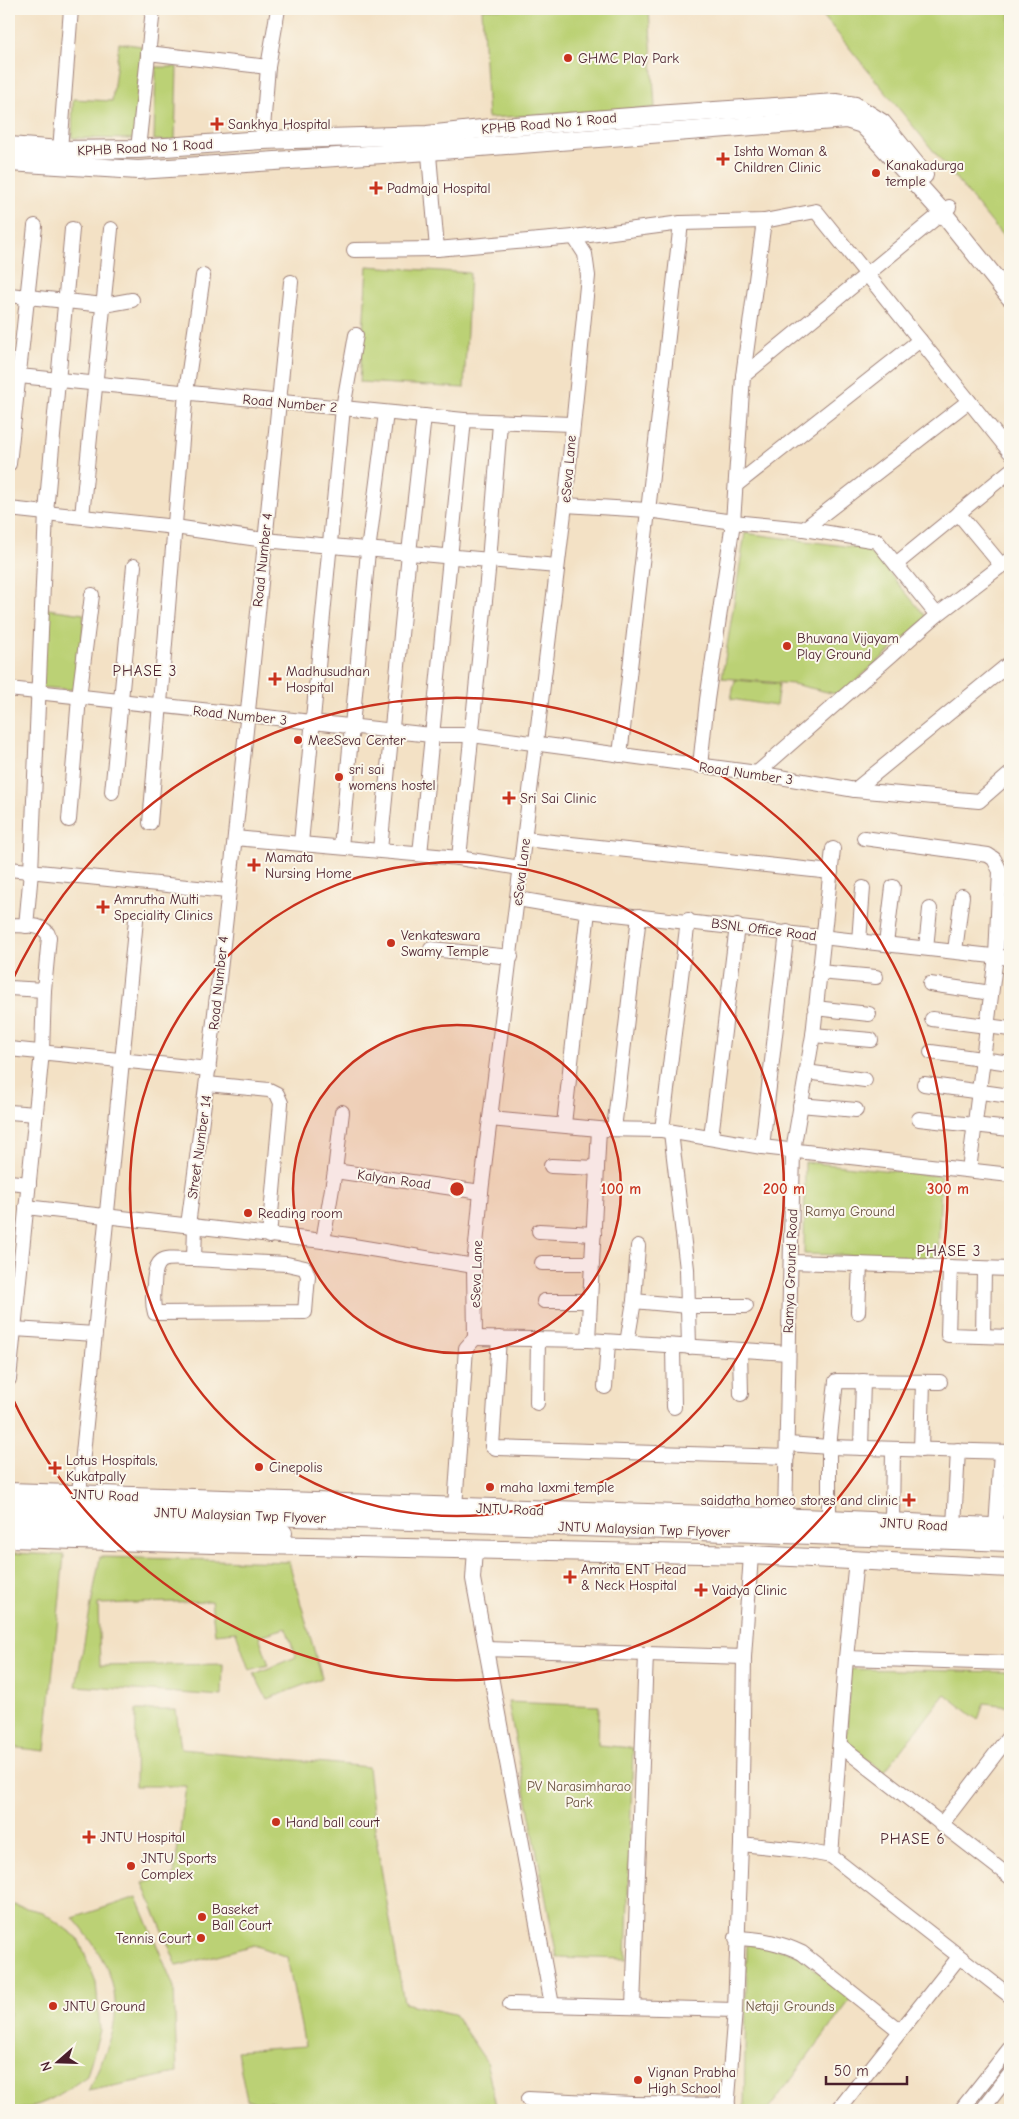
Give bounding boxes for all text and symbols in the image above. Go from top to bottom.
place label: GHMC Play Park [578,50,679,67]
marker: GHMC Play Park [562,52,574,64]
street label: KPHB Road No 1 Road [481,109,617,138]
place label: Sankhya Hospital [228,116,331,133]
marker: Sankhya Hospital [210,117,224,131]
street label: KPHB Road No 1 Road [77,135,213,160]
place label: Ishta Woman & Children Clinic [734,143,828,176]
marker: Ishta Woman & Children Clinic [716,152,730,166]
place label: Kanakadurga temple [885,157,964,190]
marker: Kanakadurga temple [870,167,882,179]
place label: Padmaja Hospital [387,180,491,197]
marker: Padmaja Hospital [369,181,383,195]
street label: Road Number 2 [242,391,338,416]
street label: eSeva Lane [557,434,580,504]
street label: Road Number 4 [249,512,276,608]
place label: Bhuvana Vijayam Play Ground [797,630,899,663]
marker: Bhuvana Vijayam Play Ground [781,640,793,652]
district label: PHASE 3 [113,662,177,680]
place label: Madhusudhan Hospital [286,663,370,696]
marker: Madhusudhan Hospital [268,672,282,686]
street label: Road Number 3 [192,702,288,729]
place label: MeeSeva Center [308,732,406,749]
marker: MeeSeva Center [292,734,304,746]
street label: Road Number 3 [698,758,794,789]
place label: sri sai womens hostel [349,761,436,794]
marker: sri sai womens hostel [333,771,345,783]
place label: Sri Sai Clinic [520,790,597,807]
marker: Sri Sai Clinic [502,791,516,805]
street label: eSeva Lane [509,837,534,907]
place label: Mamata Nursing Home [265,849,352,882]
marker: Mamata Nursing Home [247,858,261,872]
place label: Amrutha Multi Speciality Clinics [114,891,213,924]
marker: Amrutha Multi Speciality Clinics [96,900,110,914]
street label: BSNL Office Road [710,915,818,944]
place label: Venkateswara Swamy Temple [401,927,489,960]
street label: Road Number 4 [205,935,232,1031]
marker: Venkateswara Swamy Temple [385,937,397,949]
street label: Street Number 14 [184,1094,215,1200]
street label: Kalyan Road [356,1166,432,1193]
centre of rings [448,1180,466,1198]
text: 100 m [601,1180,641,1198]
text: 200 m [763,1180,805,1198]
text: 300 m [927,1180,969,1198]
park label: Ramya Ground [805,1203,895,1220]
place label: Reading room [258,1205,343,1222]
marker: Reading room [242,1207,254,1219]
street label: Ramya Ground Road [780,1208,801,1334]
street label: eSeva Lane [467,1240,486,1308]
district label: PHASE 3 [917,1242,981,1260]
place label: Lotus Hospitals, Kukatpally [66,1452,158,1485]
place label: Cinepolis [269,1459,323,1476]
marker: Lotus Hospitals, Kukatpally [48,1461,62,1475]
marker: Cinepolis [253,1461,265,1473]
place label: maha laxmi temple [500,1479,614,1496]
marker: maha laxmi temple [484,1481,496,1493]
street label: JNTU Road [71,1486,139,1505]
place label: saidatha homeo stores and clinic [701,1492,898,1509]
marker: saidatha homeo stores and clinic [902,1493,916,1507]
street label: JNTU Road [476,1500,544,1519]
street label: JNTU Malaysian Twp Flyover [154,1504,327,1527]
street label: JNTU Road [880,1514,948,1535]
street label: JNTU Malaysian Twp Flyover [558,1518,731,1541]
place label: Amrita ENT Head & Neck Hospital [581,1561,686,1594]
marker: Amrita ENT Head & Neck Hospital [563,1570,577,1584]
place label: Vaidya Clinic [712,1582,787,1599]
marker: Vaidya Clinic [694,1583,708,1597]
park label: PV Narasimharao Park [527,1778,631,1811]
place label: Hand ball court [286,1814,381,1831]
marker: Hand ball court [270,1816,282,1828]
place label: JNTU Hospital [100,1829,185,1846]
marker: JNTU Hospital [82,1830,96,1844]
district label: PHASE 6 [880,1830,946,1848]
place label: JNTU Sports Complex [141,1850,216,1883]
marker: JNTU Sports Complex [125,1860,137,1872]
place label: Baseket Ball Court [212,1901,272,1934]
marker: Baseket Ball Court [196,1911,208,1923]
place label: Tennis Court [116,1930,192,1947]
marker: Tennis Court [195,1932,207,1944]
place label: JNTU Ground [63,1998,145,2015]
park label: Netaji Grounds [745,1998,835,2015]
marker: JNTU Ground [47,2000,59,2012]
north arrow [32,2036,82,2086]
scale bar [826,2054,908,2086]
text: N [37,2059,56,2073]
text: 50 m [834,2062,869,2080]
place label: Vignan Prabha High School [648,2064,736,2097]
marker: Vignan Prabha High School [632,2074,644,2086]

